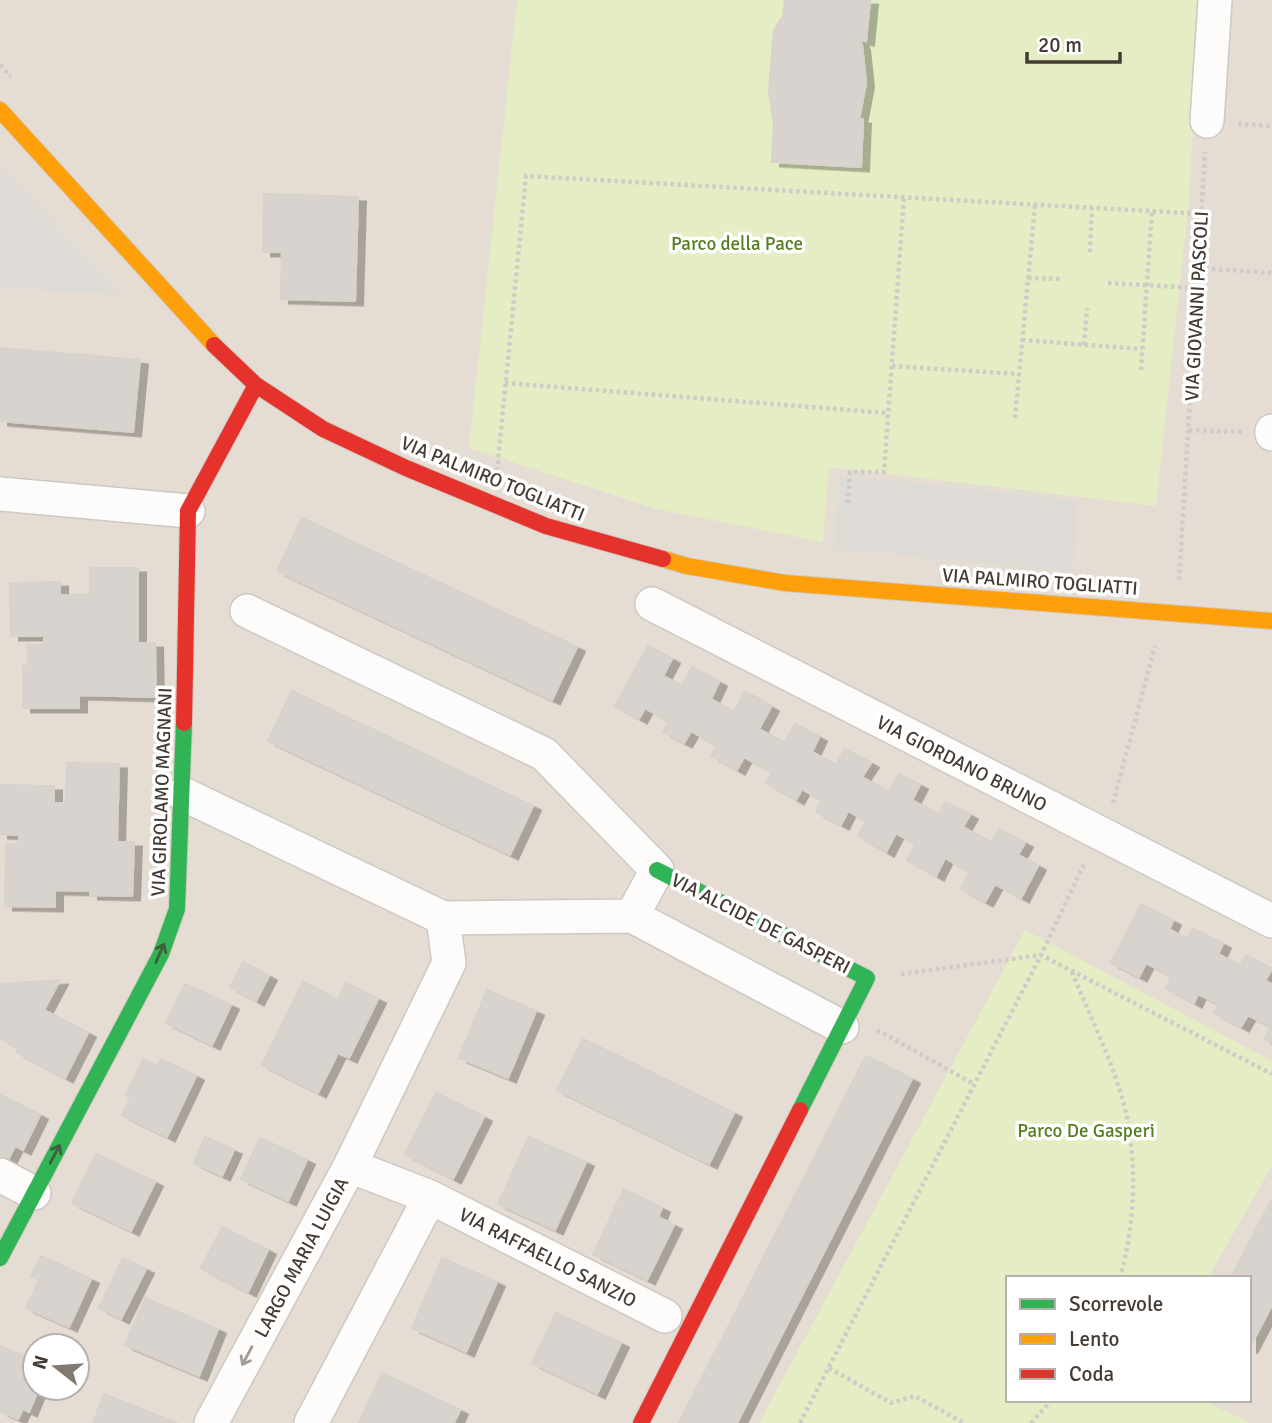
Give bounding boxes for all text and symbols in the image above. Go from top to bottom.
scale bar [1027,21,1120,65]
text: 20 m [1038,32,1082,58]
street label: VIA GIOVANNI PASCOLI [1180,210,1214,402]
park label: Parco della Pace [671,232,803,256]
street label: VIA PALMIRO TOGLIATTI [397,431,588,527]
street label: VIA PALMIRO TOGLIATTI [941,563,1139,601]
street label: VIA GIROLAMO MAGNANI [146,687,178,897]
street label: VIA GIORDANO BRUNO [872,711,1051,817]
street label: VIA ALCIDE DE GASPERI [667,868,854,979]
one-way arrow [155,943,168,964]
park label: Parco De Gasperi [1017,1119,1155,1143]
one-way arrow [48,1145,62,1165]
street label: LARGO MARIA LUIGIA [249,1173,354,1342]
street label: VIA RAFFAELLO SANZIO [455,1203,640,1313]
legend [1006,1276,1251,1402]
text: Scorrevole [1069,1291,1163,1317]
text: Lento [1069,1326,1119,1352]
north arrow [21,1332,91,1402]
one-way arrow [240,1345,254,1365]
text: N [27,1352,54,1372]
text: Coda [1069,1361,1114,1387]

